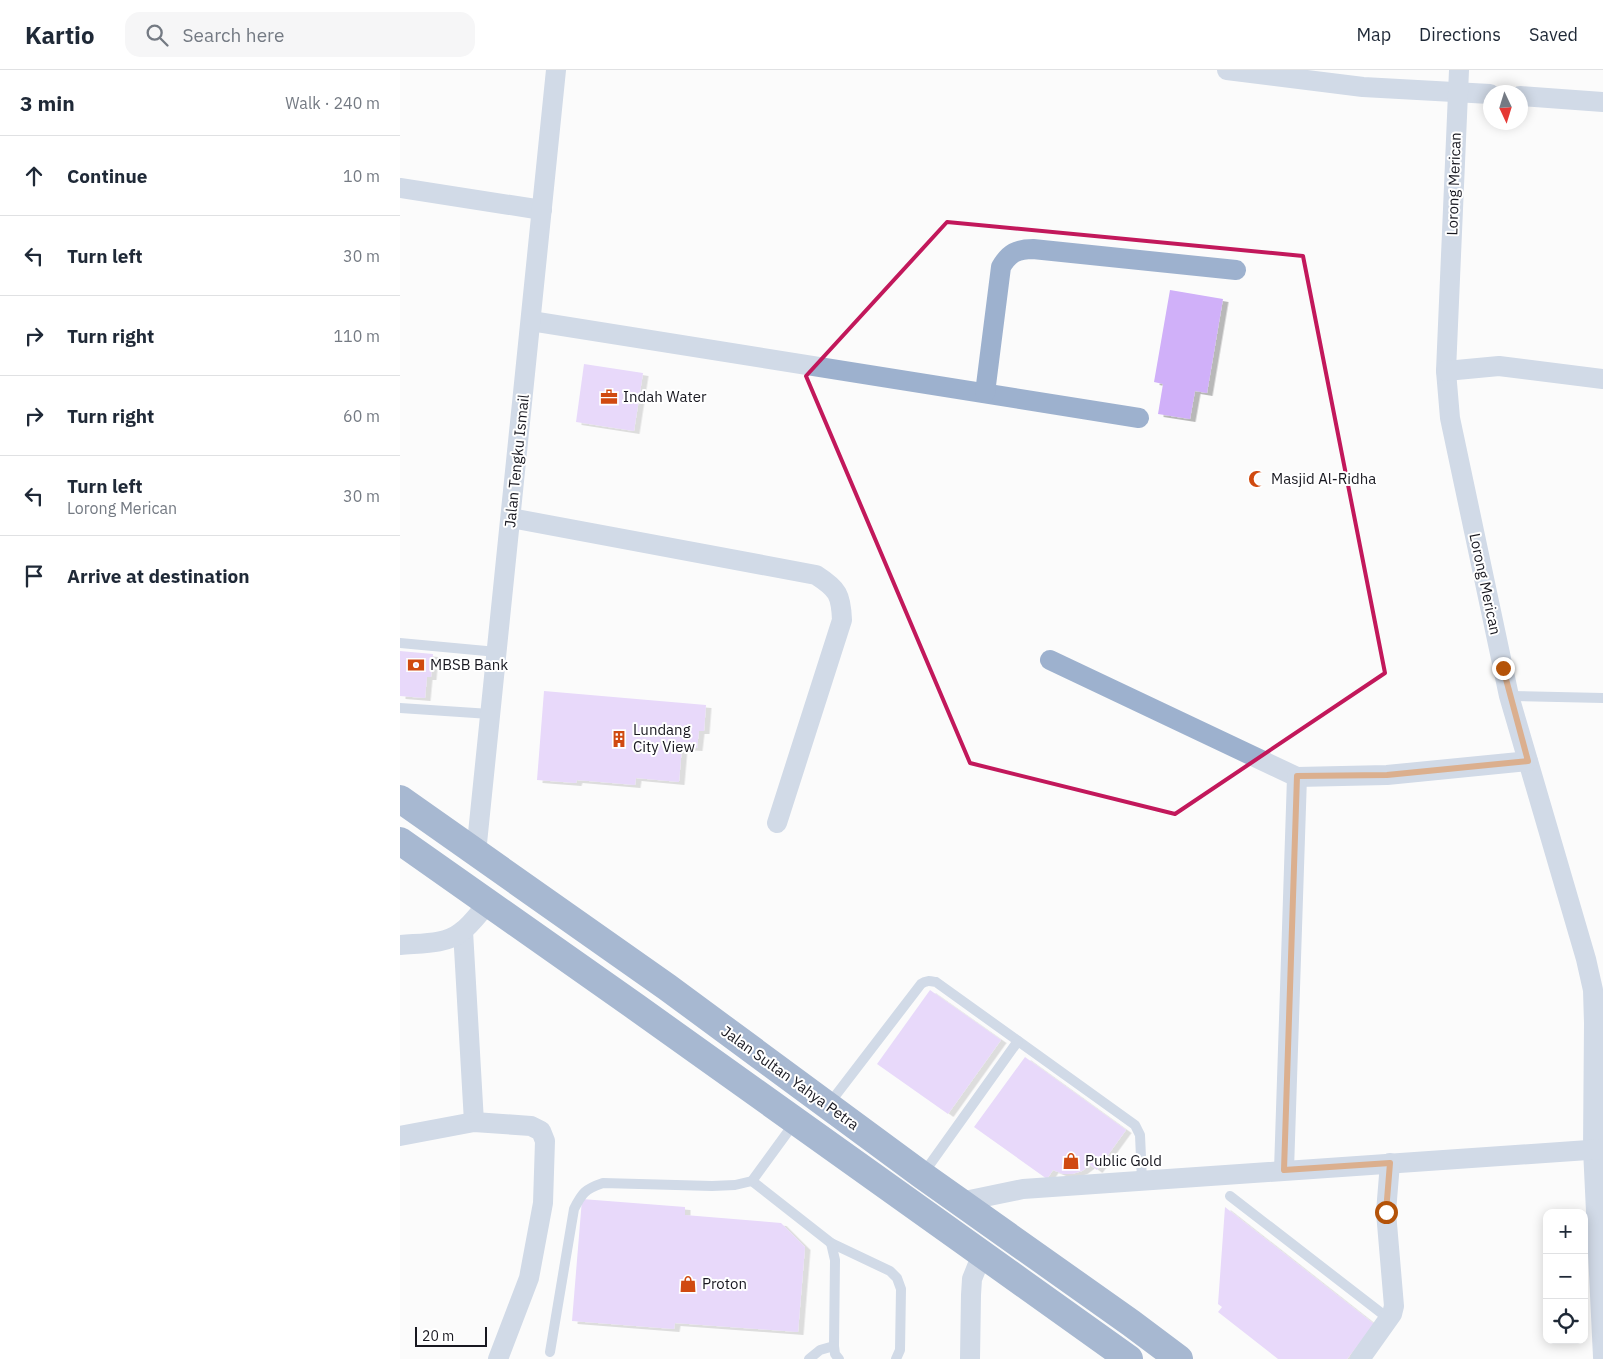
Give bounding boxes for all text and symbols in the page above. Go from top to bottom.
search box [125,12,475,57]
text: Kartio [25,19,95,51]
icon: search [143,21,171,49]
text: Search here [183,23,284,47]
text: Map [1356,23,1391,46]
text: Directions [1419,23,1501,46]
text: Saved [1529,23,1578,46]
north arrow [1483,85,1528,130]
text: 3 min [20,89,75,117]
text: Walk · 240 m [285,93,380,113]
street label: Lorong Merican [1442,132,1465,236]
icon: ahead [20,162,48,190]
text: Continue [67,164,147,188]
text: 10 m [343,166,380,186]
icon: left [20,242,48,270]
text: Turn left [67,244,143,268]
text: 30 m [343,246,380,266]
icon: right [20,322,48,350]
text: Turn right [67,324,154,348]
text: 110 m [333,326,380,346]
office icon: Indah Water [599,387,619,407]
place label: Indah Water [623,387,707,406]
street label: Jalan Tengku Ismail [500,393,533,529]
icon: right [20,402,48,430]
text: Turn right [67,404,154,428]
text: 60 m [343,406,380,426]
mosque icon: Masjid Al-Ridha [1247,469,1267,489]
place label: Masjid Al-Ridha [1271,469,1376,488]
text: Turn left [67,474,143,498]
icon: left [20,482,48,510]
text: 30 m [343,486,380,506]
text: Lorong Merican [67,498,177,518]
street label: Lorong Merican [1465,531,1506,636]
icon: arrive [20,562,48,590]
text: Arrive at destination [67,564,250,588]
bank icon: MBSB Bank [406,655,426,675]
place label: MBSB Bank [430,655,508,674]
route end [1492,657,1515,680]
place label: Lundang City View [633,720,695,756]
building icon: Lundang City View [609,729,629,749]
street label: Jalan Sultan Yahya Petra [718,1021,863,1134]
shop icon: Public Gold [1061,1151,1081,1171]
place label: Public Gold [1085,1151,1162,1170]
route start [1375,1201,1398,1224]
map controls [1543,1209,1588,1344]
button: + [1543,1209,1588,1254]
button: − [1543,1254,1588,1299]
shop icon: Proton [678,1274,698,1294]
place label: Proton [702,1274,747,1293]
button: locate [1543,1299,1588,1344]
scale bar [415,1324,488,1347]
text: 20 m [422,1327,454,1345]

